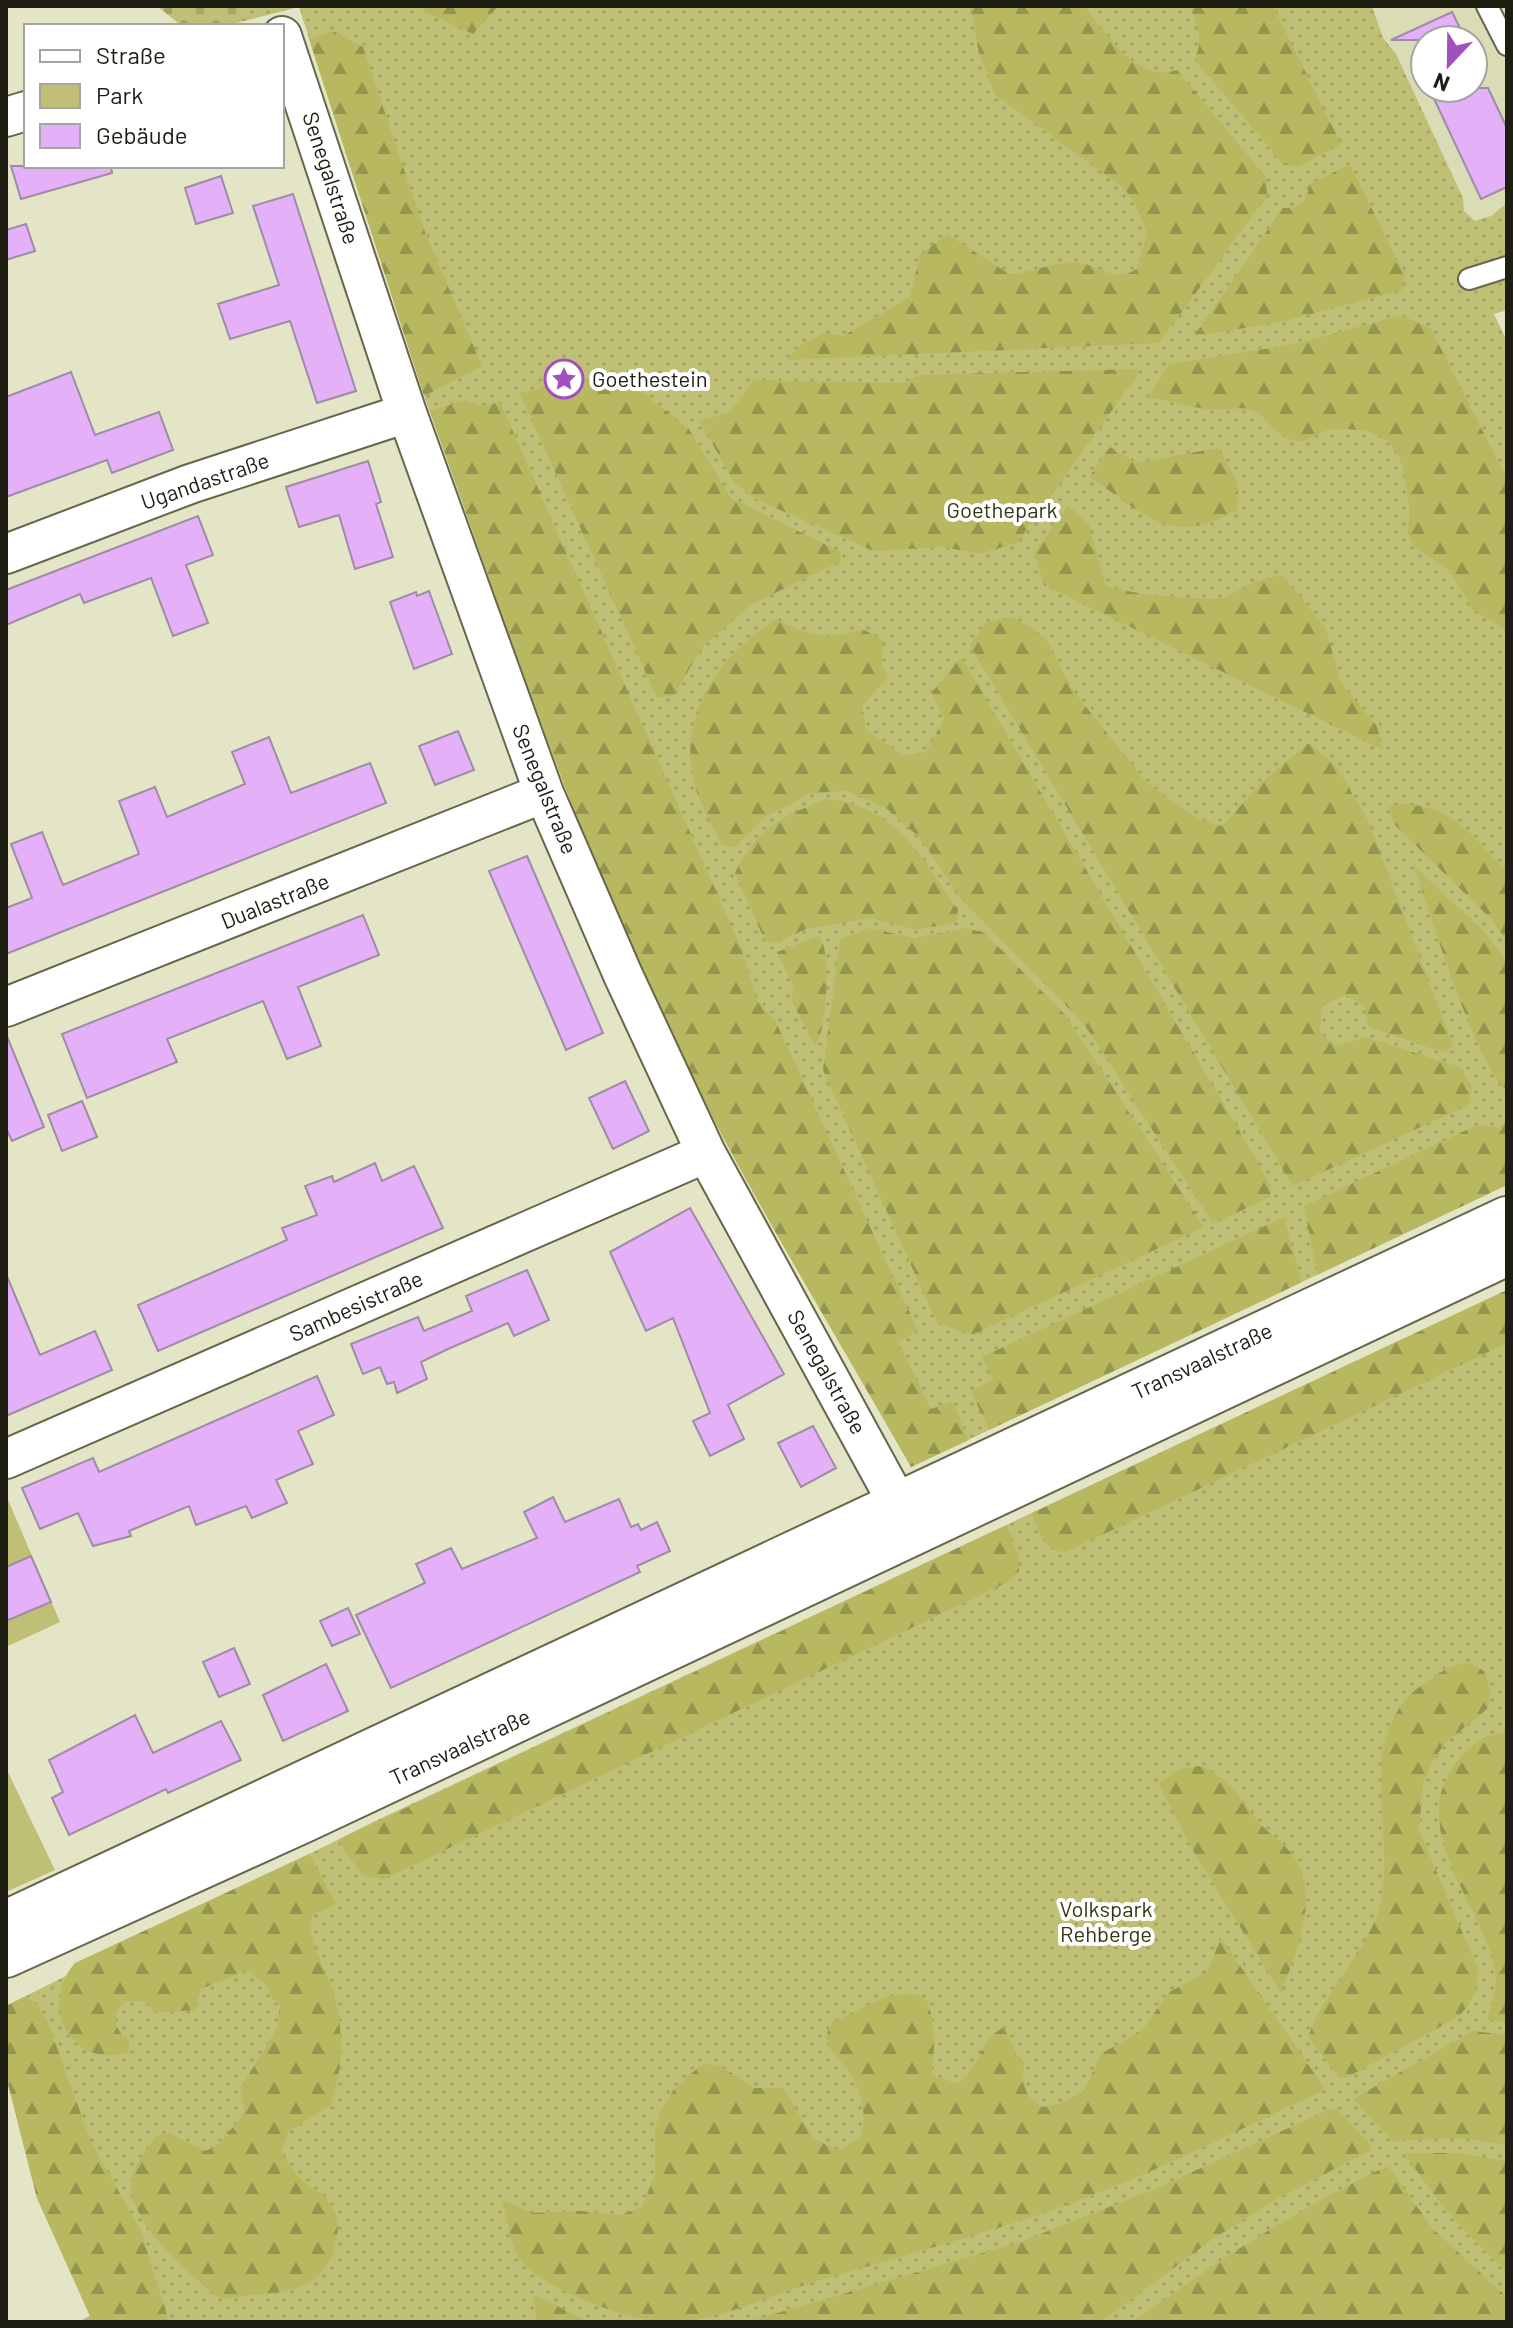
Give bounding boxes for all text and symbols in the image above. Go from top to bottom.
legend [24,24,284,168]
north arrow [1409,24,1489,104]
text: Straße [96,40,166,69]
text: N [1429,69,1453,98]
text: Park [96,80,143,109]
street label: Senegalstraße [298,108,366,247]
text: Gebäude [96,120,188,149]
place icon: Goethestein [543,358,585,400]
place label: Goethestein [592,365,708,391]
street label: Ugandastraße [137,446,272,514]
park label: Goethepark [947,496,1057,522]
street label: Senegalstraße [508,720,584,857]
street label: Dualastraße [217,867,333,934]
street label: Sambesistraße [285,1264,426,1346]
street label: Senegalstraße [783,1305,873,1438]
street label: Transvaalstraße [1127,1316,1276,1404]
street label: Transvaalstraße [385,1702,534,1790]
park label: Volkspark Rehberge [1060,1895,1152,1946]

